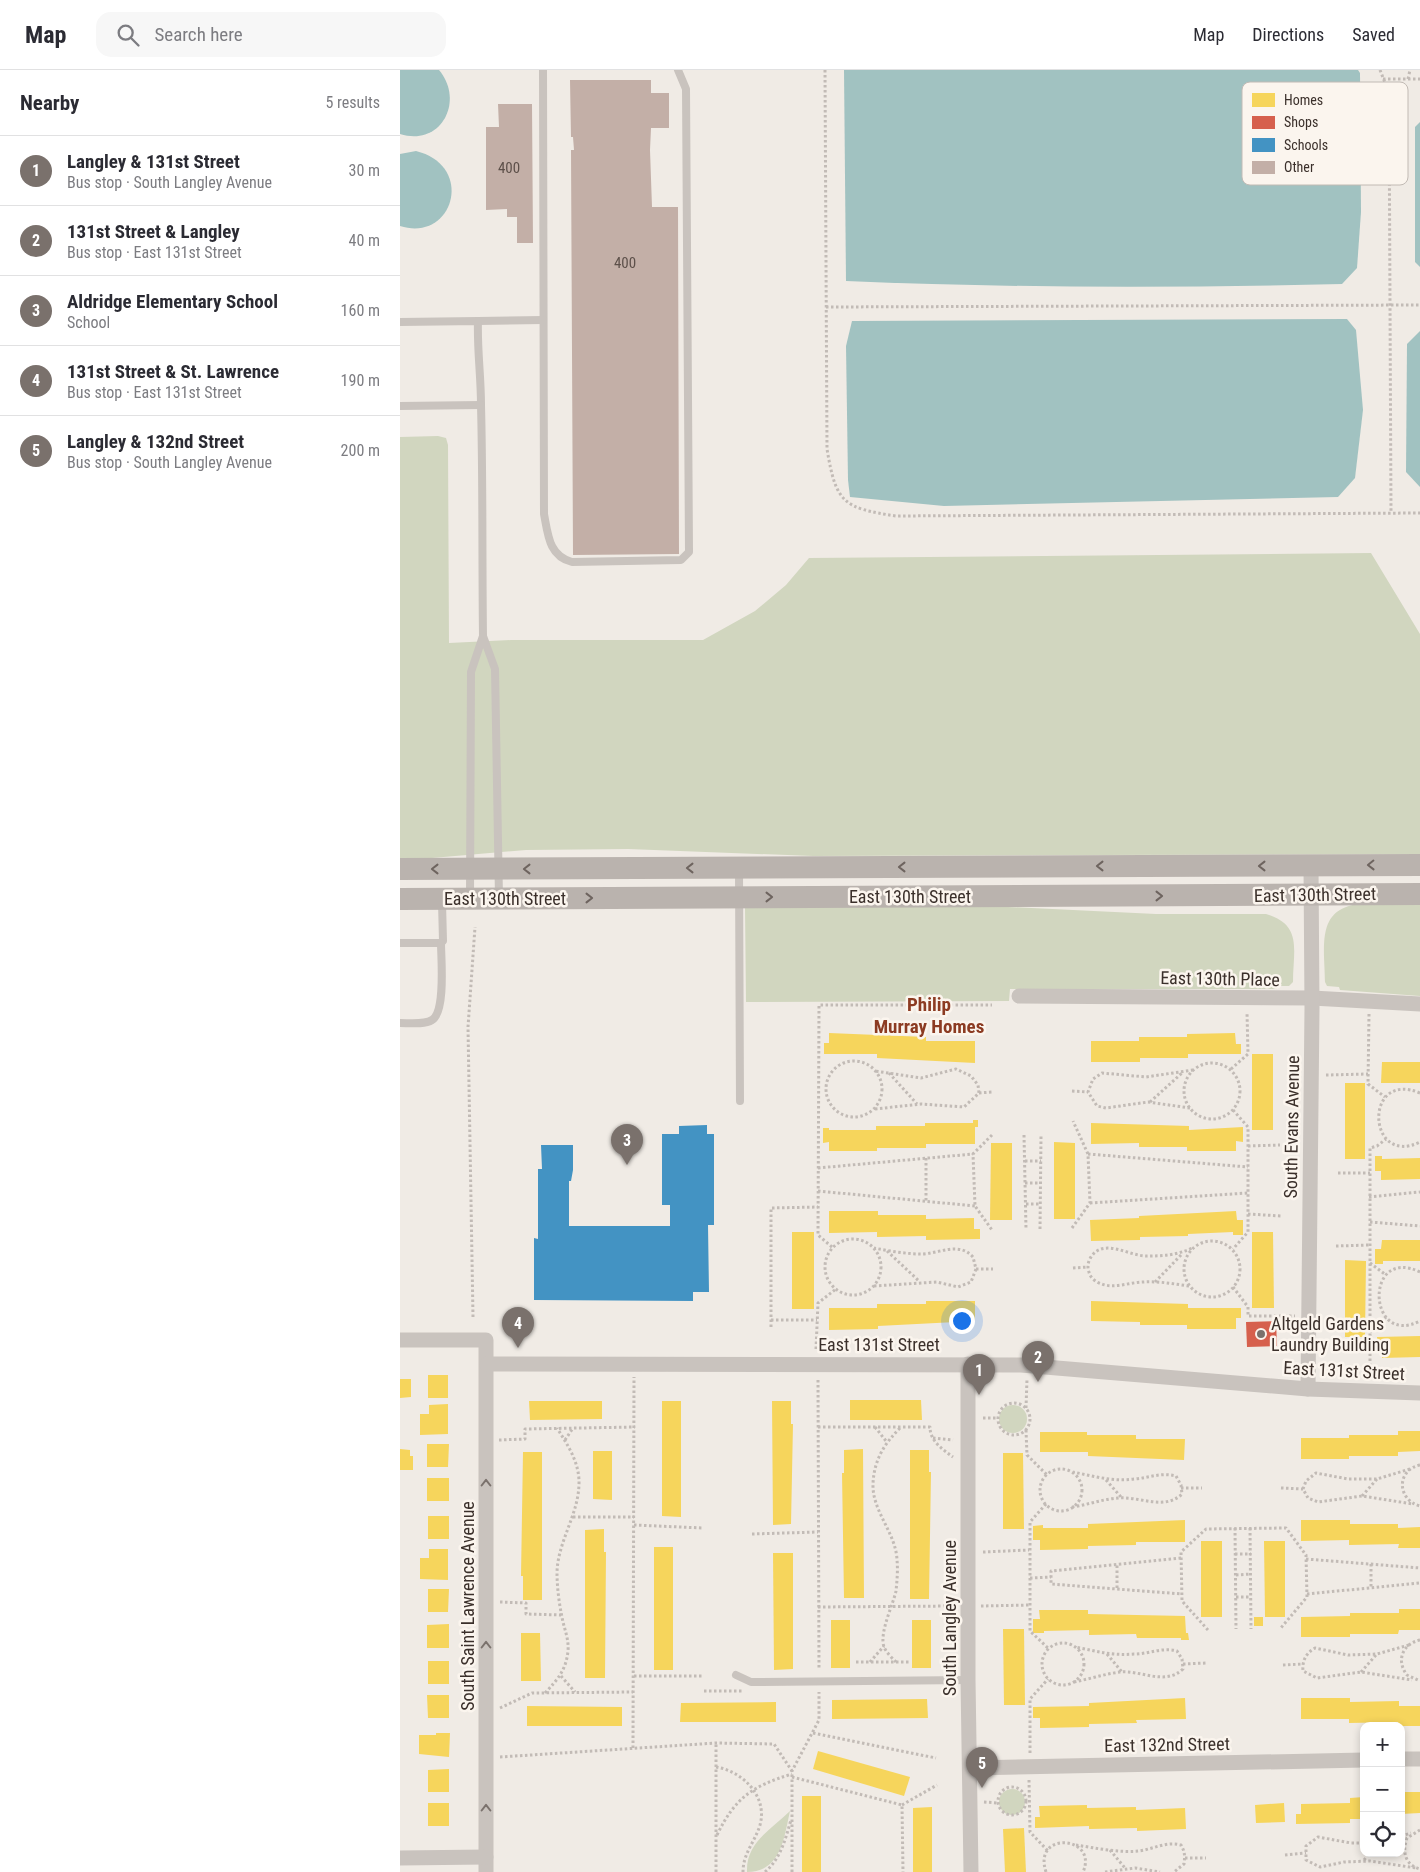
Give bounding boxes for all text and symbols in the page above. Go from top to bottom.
search box [96,12,446,57]
text: Map [25,21,66,49]
icon: search [114,21,142,49]
text: Search here [154,23,243,46]
text: Map [1193,24,1224,45]
text: Directions [1252,24,1324,45]
text: Saved [1352,24,1395,45]
legend [1242,82,1408,185]
text: Nearby [20,91,79,115]
text: Homes [1284,92,1323,108]
text: 5 results [325,93,380,112]
text: Shops [1284,114,1318,130]
text: Schools [1284,137,1328,153]
text: Langley & 131st Street [67,150,240,173]
house number: 400 [498,159,520,177]
text: Other [1284,159,1314,175]
text: 1 [32,161,40,180]
text: 30 m [348,161,380,180]
text: Bus stop · South Langley Avenue [67,173,272,192]
text: 131st Street & Langley [67,220,240,243]
text: 2 [32,231,40,250]
text: 40 m [348,231,380,250]
text: Bus stop · East 131st Street [67,243,242,262]
house number: 400 [614,254,636,272]
text: Aldridge Elementary School [67,290,278,313]
text: 3 [32,301,40,320]
text: 160 m [341,301,380,320]
text: School [67,313,110,332]
text: 131st Street & St. Lawrence [67,360,279,383]
text: 4 [32,371,40,390]
text: 190 m [341,371,380,390]
text: Bus stop · East 131st Street [67,383,242,402]
text: Langley & 132nd Street [67,430,244,453]
text: 5 [32,441,40,460]
text: 200 m [341,441,380,460]
text: Bus stop · South Langley Avenue [67,453,272,472]
one-way arrow [1367,860,1375,870]
one-way arrow [1095,861,1103,871]
one-way arrow [1258,861,1266,871]
one-way arrow [897,862,905,872]
one-way arrow [686,863,694,873]
one-way arrow [431,864,438,874]
one-way arrow [523,864,531,874]
street label: East 130th Street [1254,883,1376,906]
street label: East 130th Street [849,886,971,907]
street label: East 130th Street [444,888,566,909]
one-way arrow [1156,891,1164,901]
one-way arrow [766,892,773,902]
one-way arrow [586,893,593,903]
street label: East 130th Place [1160,967,1280,990]
district label: Philip Murray Homes [874,993,984,1038]
street label: South Evans Avenue [1280,1055,1303,1199]
pin: 3 [611,1124,643,1165]
pin: 4 [502,1307,534,1348]
your location [949,1308,975,1334]
place label: Altgeld Gardens Laundry Building [1271,1313,1389,1355]
marker: Altgeld Gardens Laundry Building [1255,1328,1267,1340]
street label: East 131st Street [818,1334,940,1355]
pin: 2 [1022,1341,1054,1382]
pin: 1 [963,1354,995,1395]
street label: East 131st Street [1283,1357,1405,1384]
one-way arrow [481,1479,491,1486]
street label: South Saint Lawrence Avenue [457,1501,478,1711]
street label: South Langley Avenue [939,1540,960,1696]
one-way arrow [481,1641,491,1649]
map controls [1360,1722,1405,1857]
button: + [1360,1722,1405,1767]
street label: East 132nd Street [1104,1733,1230,1756]
pin: 5 [966,1747,998,1788]
button: − [1360,1767,1405,1812]
one-way arrow [481,1804,491,1812]
button: locate [1360,1812,1405,1857]

